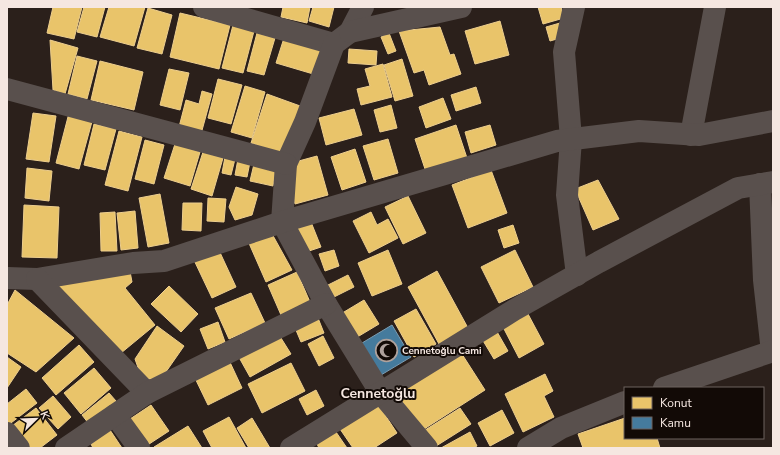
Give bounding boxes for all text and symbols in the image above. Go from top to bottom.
mosque icon: Cennetoğlu Cami [374,337,400,363]
place label: Cennetoğlu Cami [402,344,482,358]
district label: Cennetoğlu [341,384,415,403]
legend [624,387,764,439]
text: Konut [660,395,693,411]
north arrow [16,399,56,439]
text: K [36,409,53,422]
text: Kamu [660,415,691,431]

